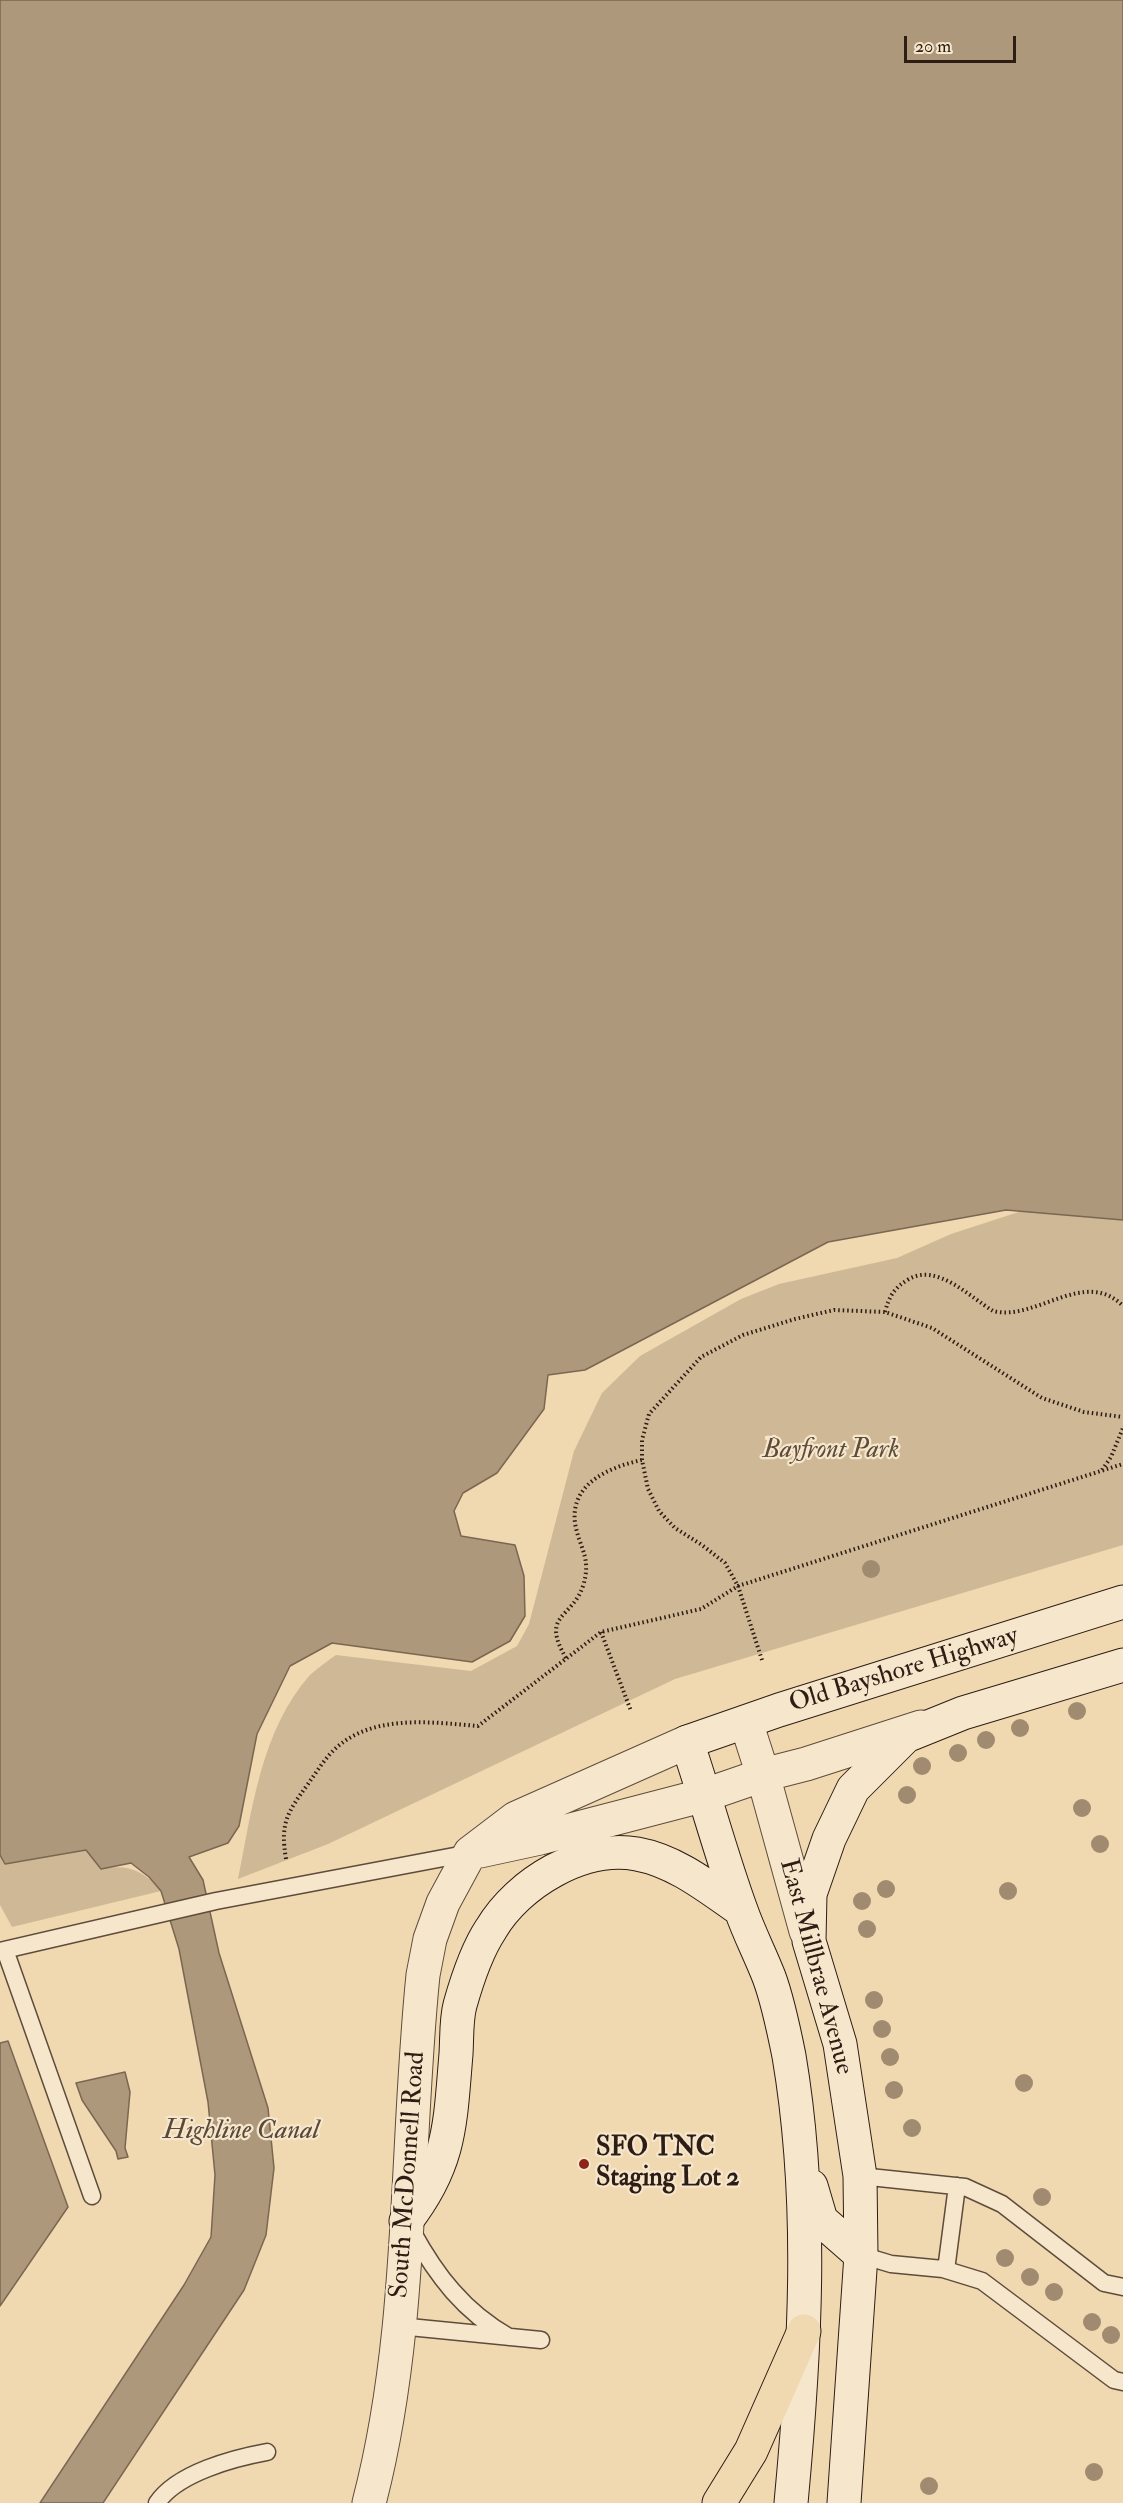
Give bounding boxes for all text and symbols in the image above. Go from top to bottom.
scale bar [907,24,1020,62]
text: 20 m [915,35,951,58]
park label: Bayfront Park [763,1435,899,1467]
street label: Old Bayshore Highway [786,1621,1022,1721]
street label: East Millbrae Avenue [771,1856,859,2078]
street label: South McDonnell Road [385,2050,433,2300]
water label: Highline Canal [163,2116,319,2148]
place label: SFO TNC Staging Lot 2 [596,2133,740,2194]
marker: SFO TNC Staging Lot 2 [577,2157,591,2171]

